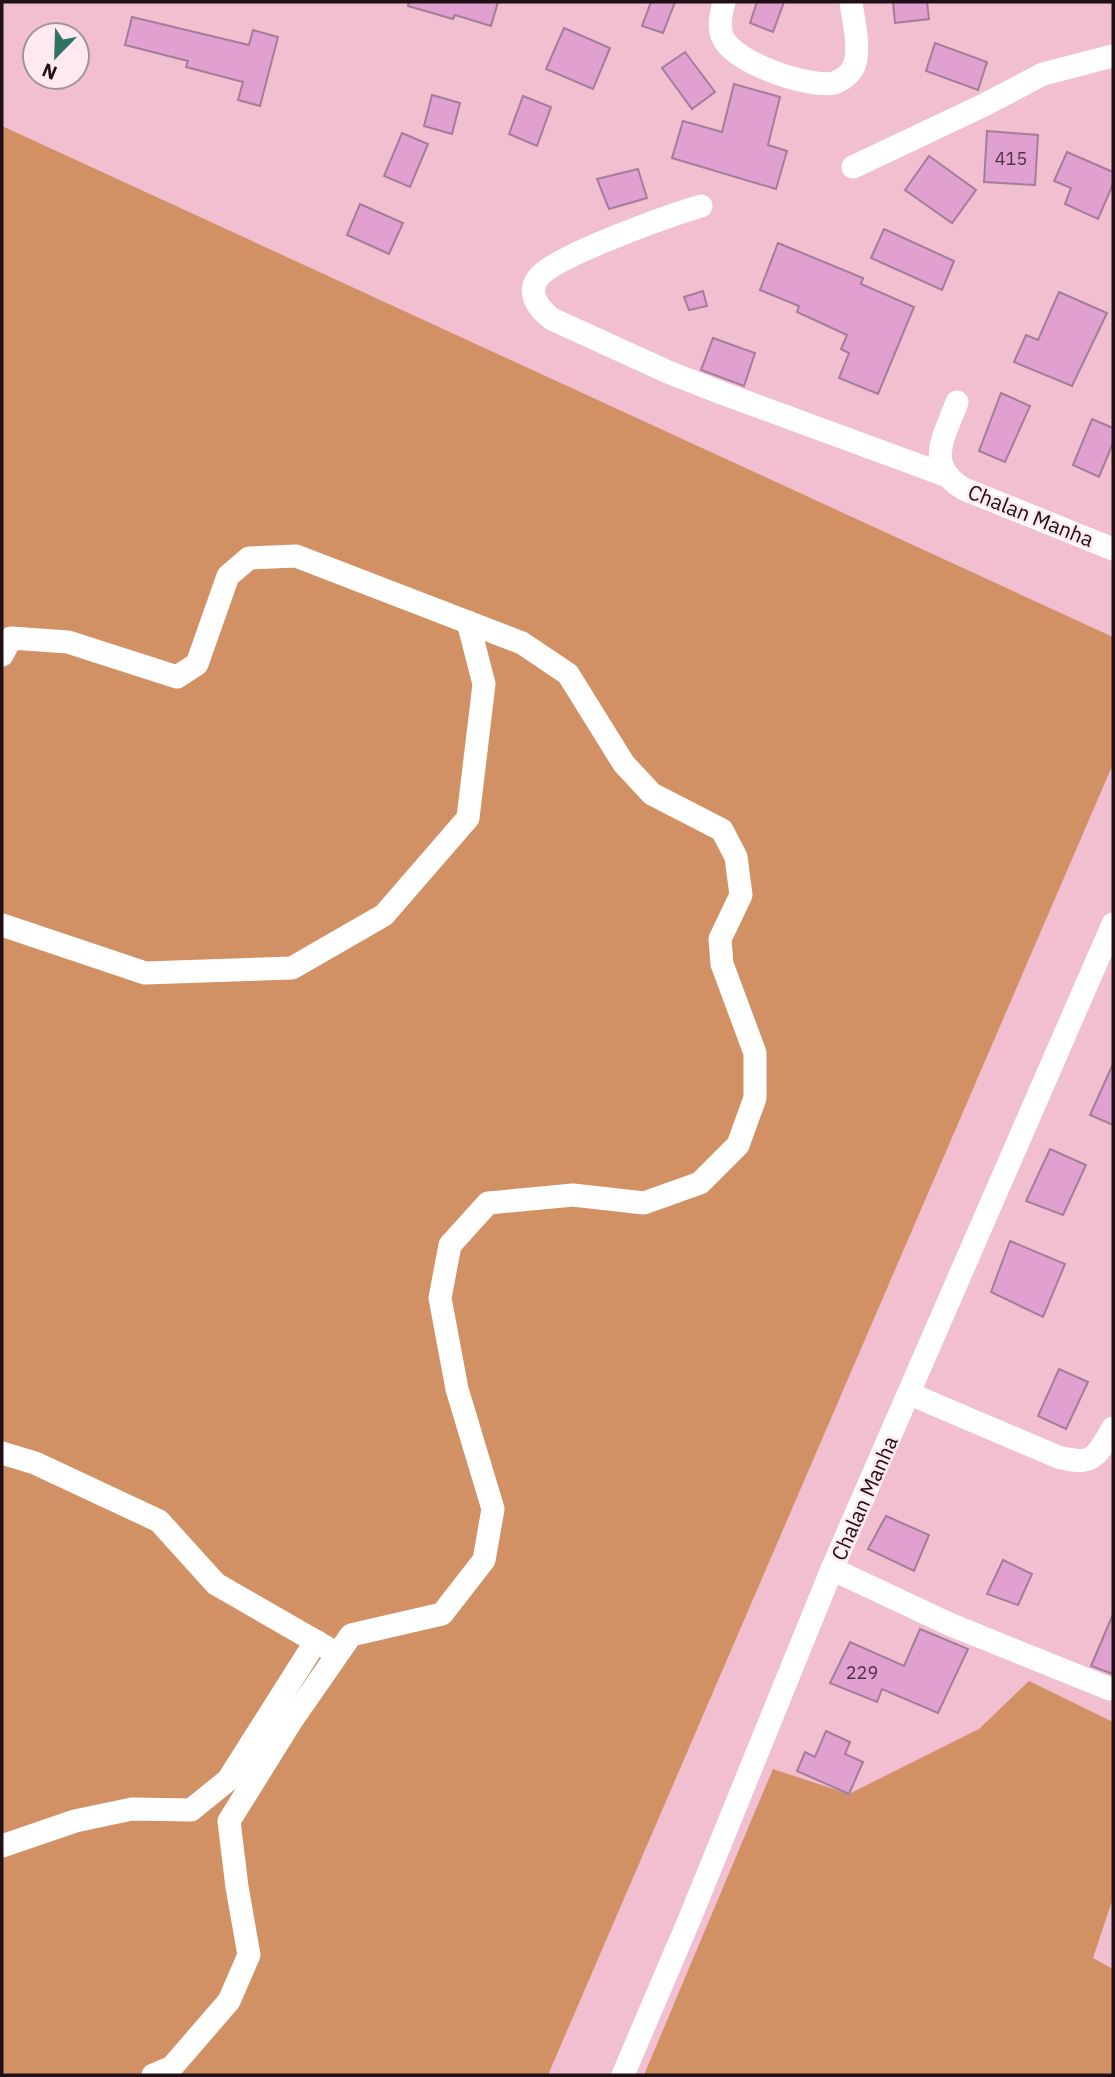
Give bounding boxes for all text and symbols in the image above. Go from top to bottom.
north arrow [21,21,91,91]
text: N [38,58,60,85]
house number: 415 [995,147,1027,170]
street label: Chalan Manha [964,477,1098,553]
street label: Chalan Manha [824,1431,904,1565]
house number: 229 [846,1661,878,1684]

